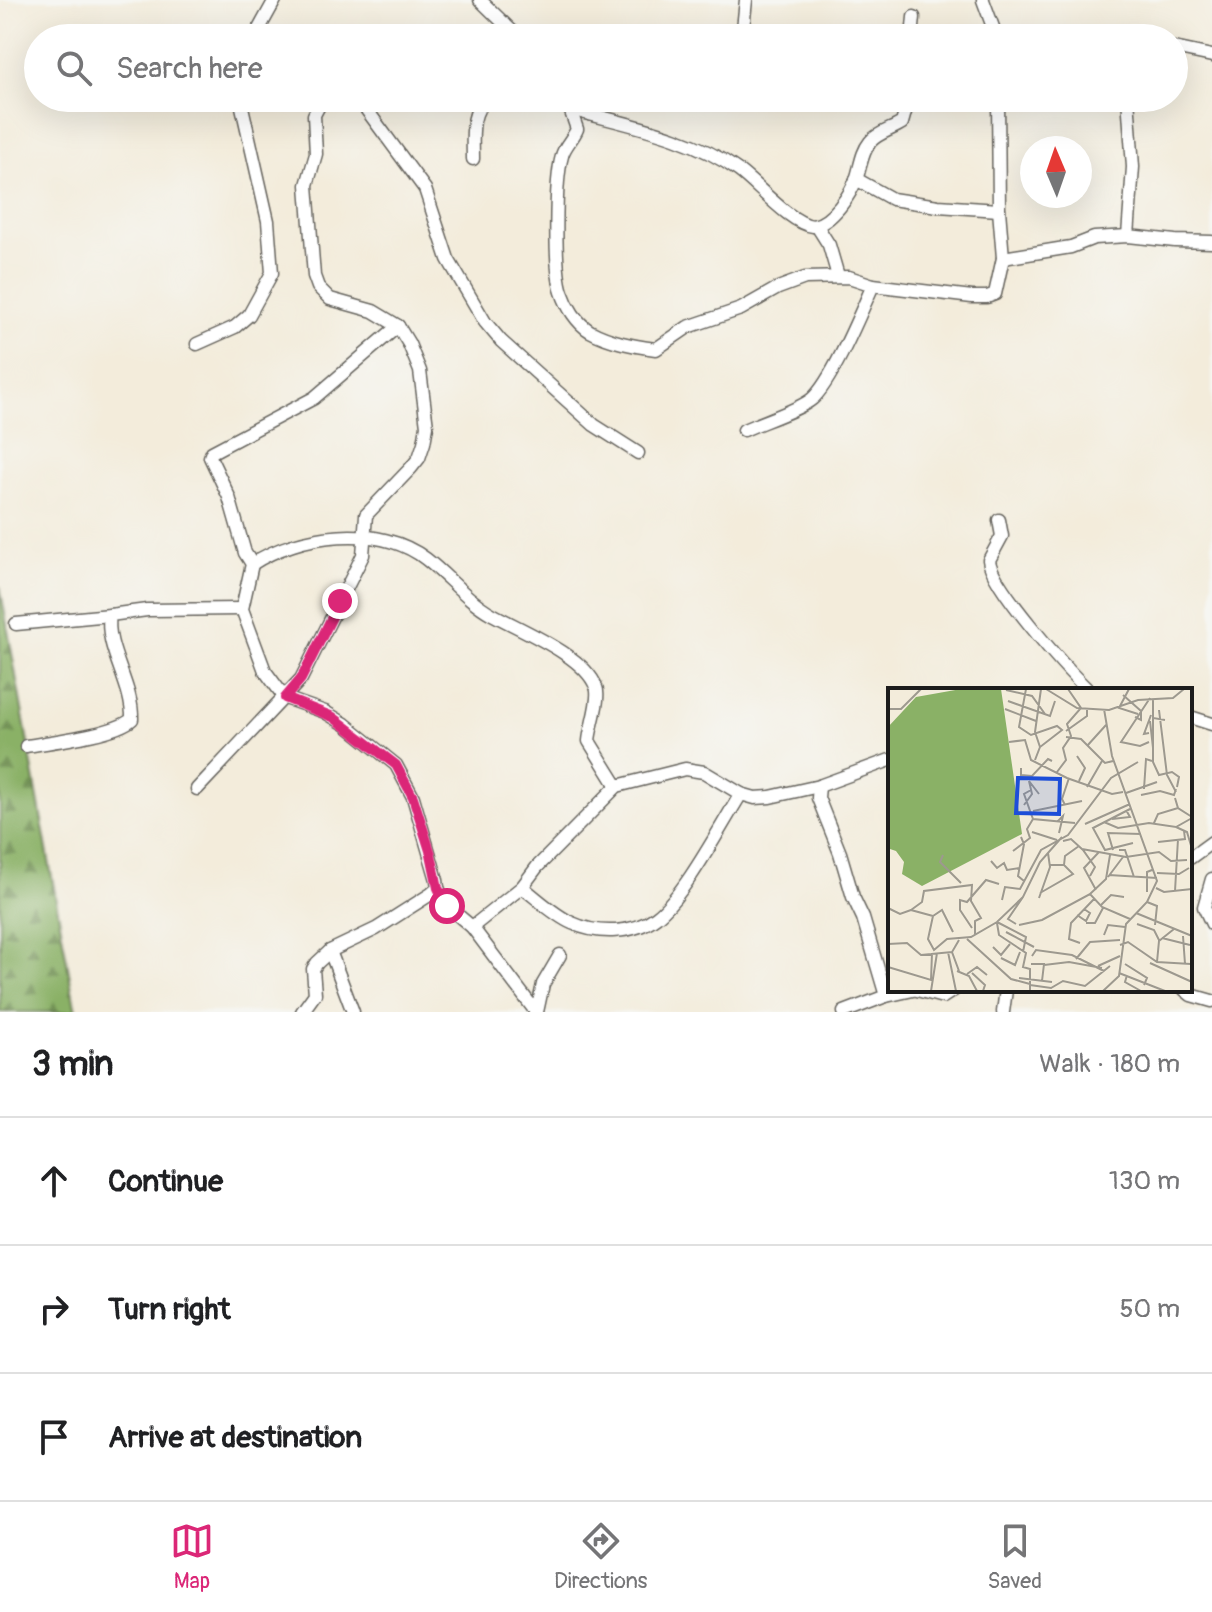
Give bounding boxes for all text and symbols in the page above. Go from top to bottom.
search box [24,24,1188,112]
icon: search [52,46,96,90]
text: Search here [116,50,263,87]
north arrow [1020,136,1092,208]
route end [322,583,358,619]
inset map [888,688,1192,992]
route start [429,888,465,924]
text: 3 min [32,1043,114,1086]
text: Walk · 180 m [1039,1048,1180,1080]
icon: ahead [32,1159,76,1203]
text: Continue [108,1163,223,1200]
text: 130 m [1109,1165,1180,1197]
icon: right [32,1287,76,1331]
text: Turn right [108,1291,231,1328]
text: 50 m [1119,1293,1180,1325]
icon: arrive [32,1415,76,1459]
text: Arrive at destination [108,1419,362,1456]
tab: Map [170,1519,214,1595]
tab: Directions [554,1519,647,1595]
tab: Saved [987,1519,1042,1595]

